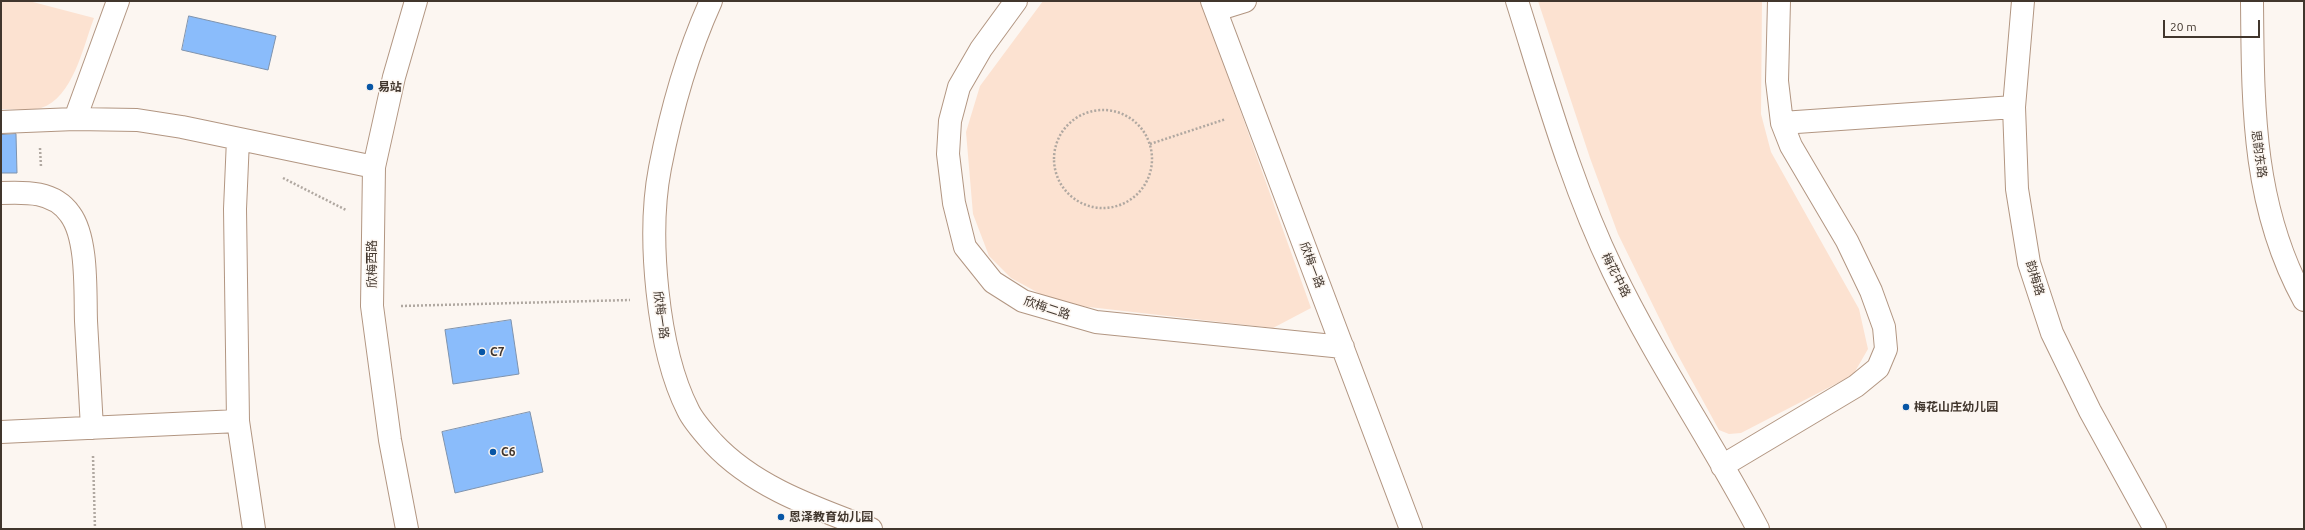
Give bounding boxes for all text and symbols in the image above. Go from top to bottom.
scale bar [2165,12,2262,38]
text: 20 m [2170,20,2197,33]
place label: 易站 [378,80,402,94]
marker: 易站 [365,82,375,92]
street label: 思韵东路 [2249,129,2269,179]
street label: 欣梅西路 [365,240,379,288]
street label: 欣梅一路 [1297,240,1327,290]
street label: 梅花中路 [1599,250,1633,300]
street label: 韵梅路 [2023,259,2047,297]
street label: 欣梅一路 [651,290,671,340]
street label: 欣梅二路 [1022,294,1072,322]
place label: C7 [490,345,504,359]
marker: C7 [477,347,487,357]
place label: 梅花山庄幼儿园 [1914,400,1998,414]
marker: 梅花山庄幼儿园 [1901,402,1911,412]
place label: C6 [501,445,515,459]
marker: C6 [488,447,498,457]
place label: 恩泽教育幼儿园 [789,510,873,524]
marker: 恩泽教育幼儿园 [776,512,786,522]

